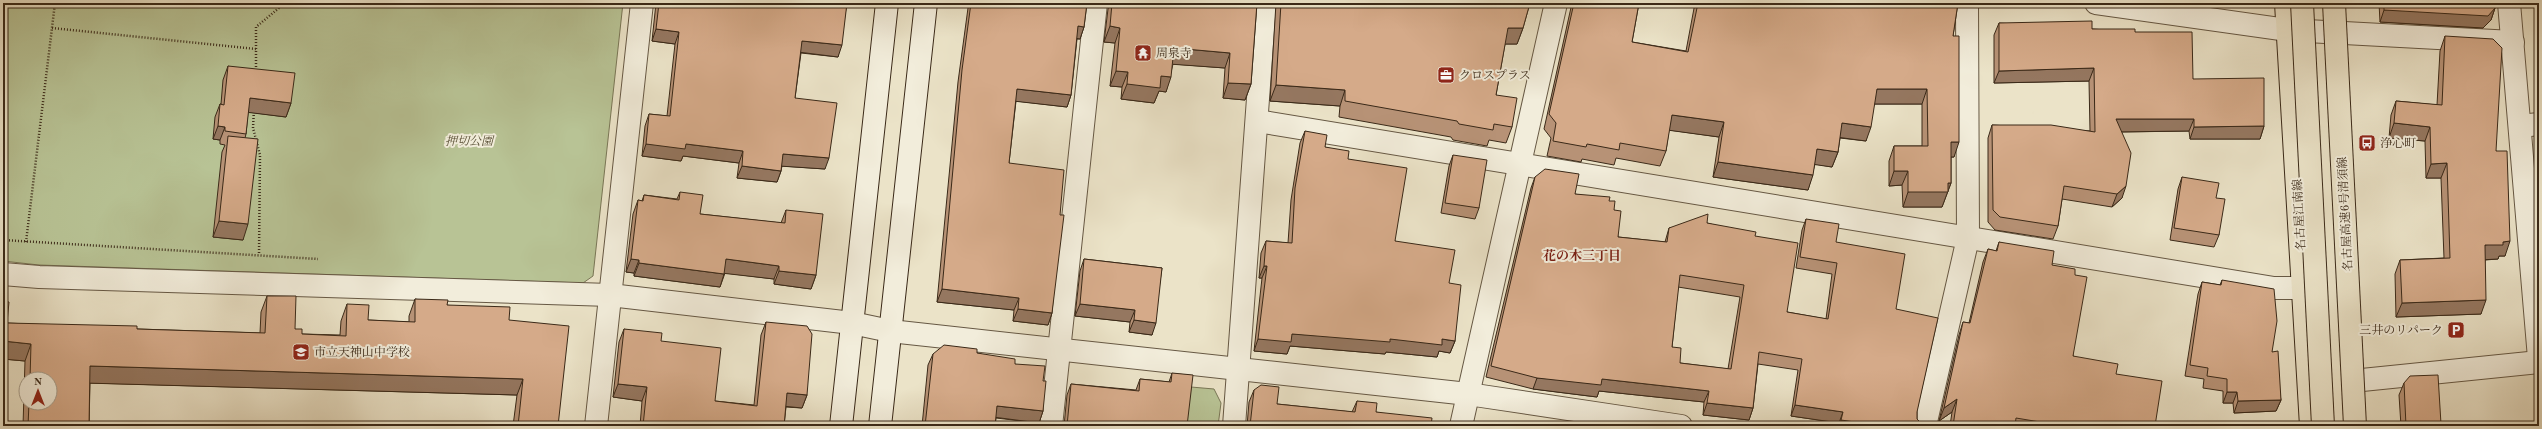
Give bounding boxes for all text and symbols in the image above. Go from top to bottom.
temple icon: 周泉寺 [1133,43,1153,63]
place label: 周泉寺 [1156,46,1192,60]
office icon: クロスプラス [1436,65,1456,85]
place label: クロスプラス [1459,69,1531,82]
bus stop icon: 浄心町 [2357,133,2377,153]
park label: 押切公園 [445,134,495,148]
place label: 浄心町 [2380,136,2416,150]
street label: 名古屋高速6号清須線 [2335,156,2355,272]
street label: 名古屋江南線 [2290,179,2308,251]
district label: 花の木三丁目 [1543,248,1621,263]
parking icon: 三井のリパーク [2446,320,2466,340]
place label: 三井のリパーク [2359,323,2443,337]
school or university icon: 市立天神山中学校 [291,342,311,362]
place label: 市立天神山中学校 [314,345,410,359]
north arrow [18,371,58,411]
text: N [34,377,43,388]

